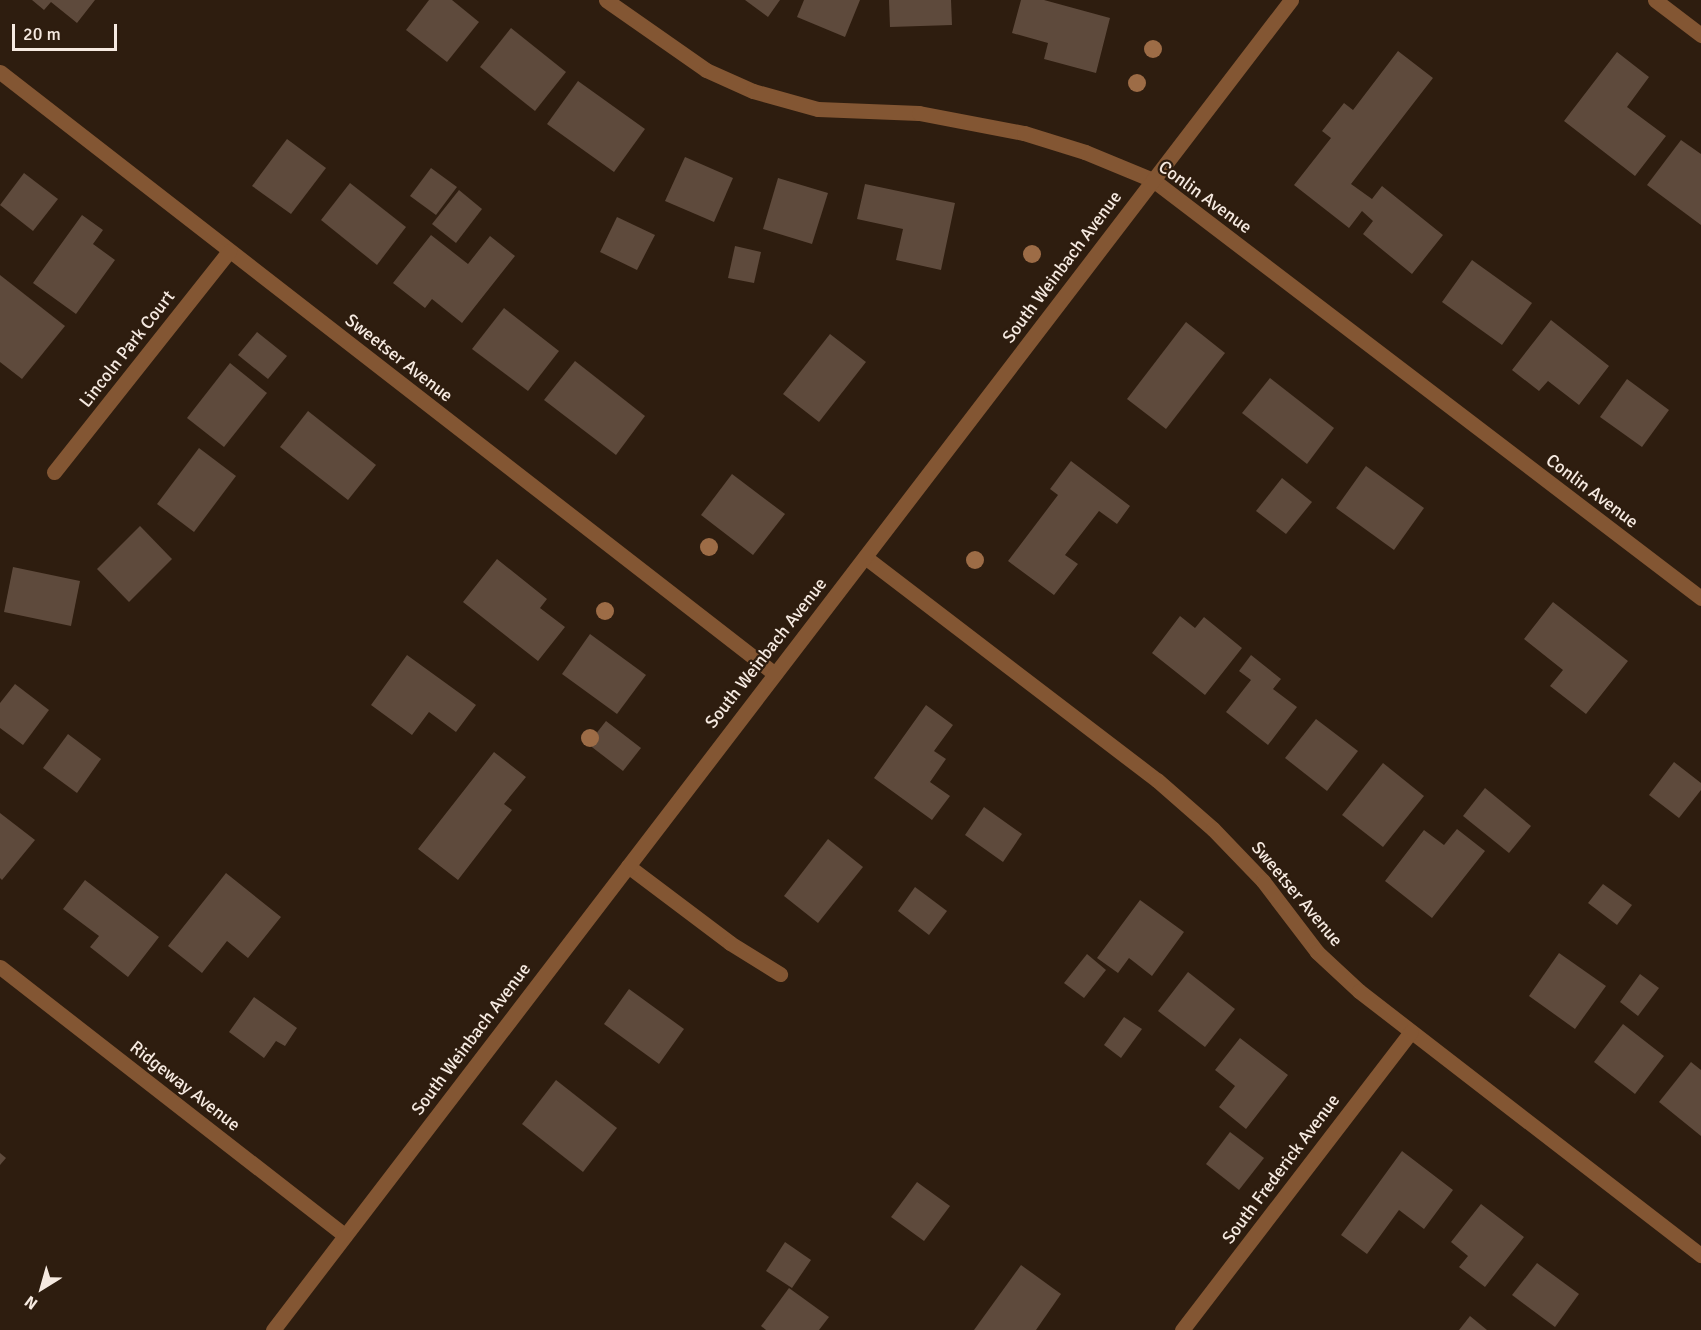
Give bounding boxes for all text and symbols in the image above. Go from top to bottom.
scale bar [15,12,120,50]
text: 20 m [23,23,61,45]
street label: Conlin Avenue [1154,156,1256,238]
street label: South Weinbach Avenue [998,187,1126,347]
street label: Lincoln Park Court [75,286,179,412]
street label: Sweetser Avenue [341,309,457,407]
street label: Conlin Avenue [1542,449,1642,533]
street label: South Weinbach Avenue [701,574,831,732]
street label: Sweetser Avenue [1247,837,1347,951]
street label: South Weinbach Avenue [407,959,535,1119]
street label: Ridgeway Avenue [126,1036,244,1136]
street label: South Frederick Avenue [1218,1090,1344,1248]
north arrow [12,1258,72,1318]
text: N [21,1291,42,1314]

